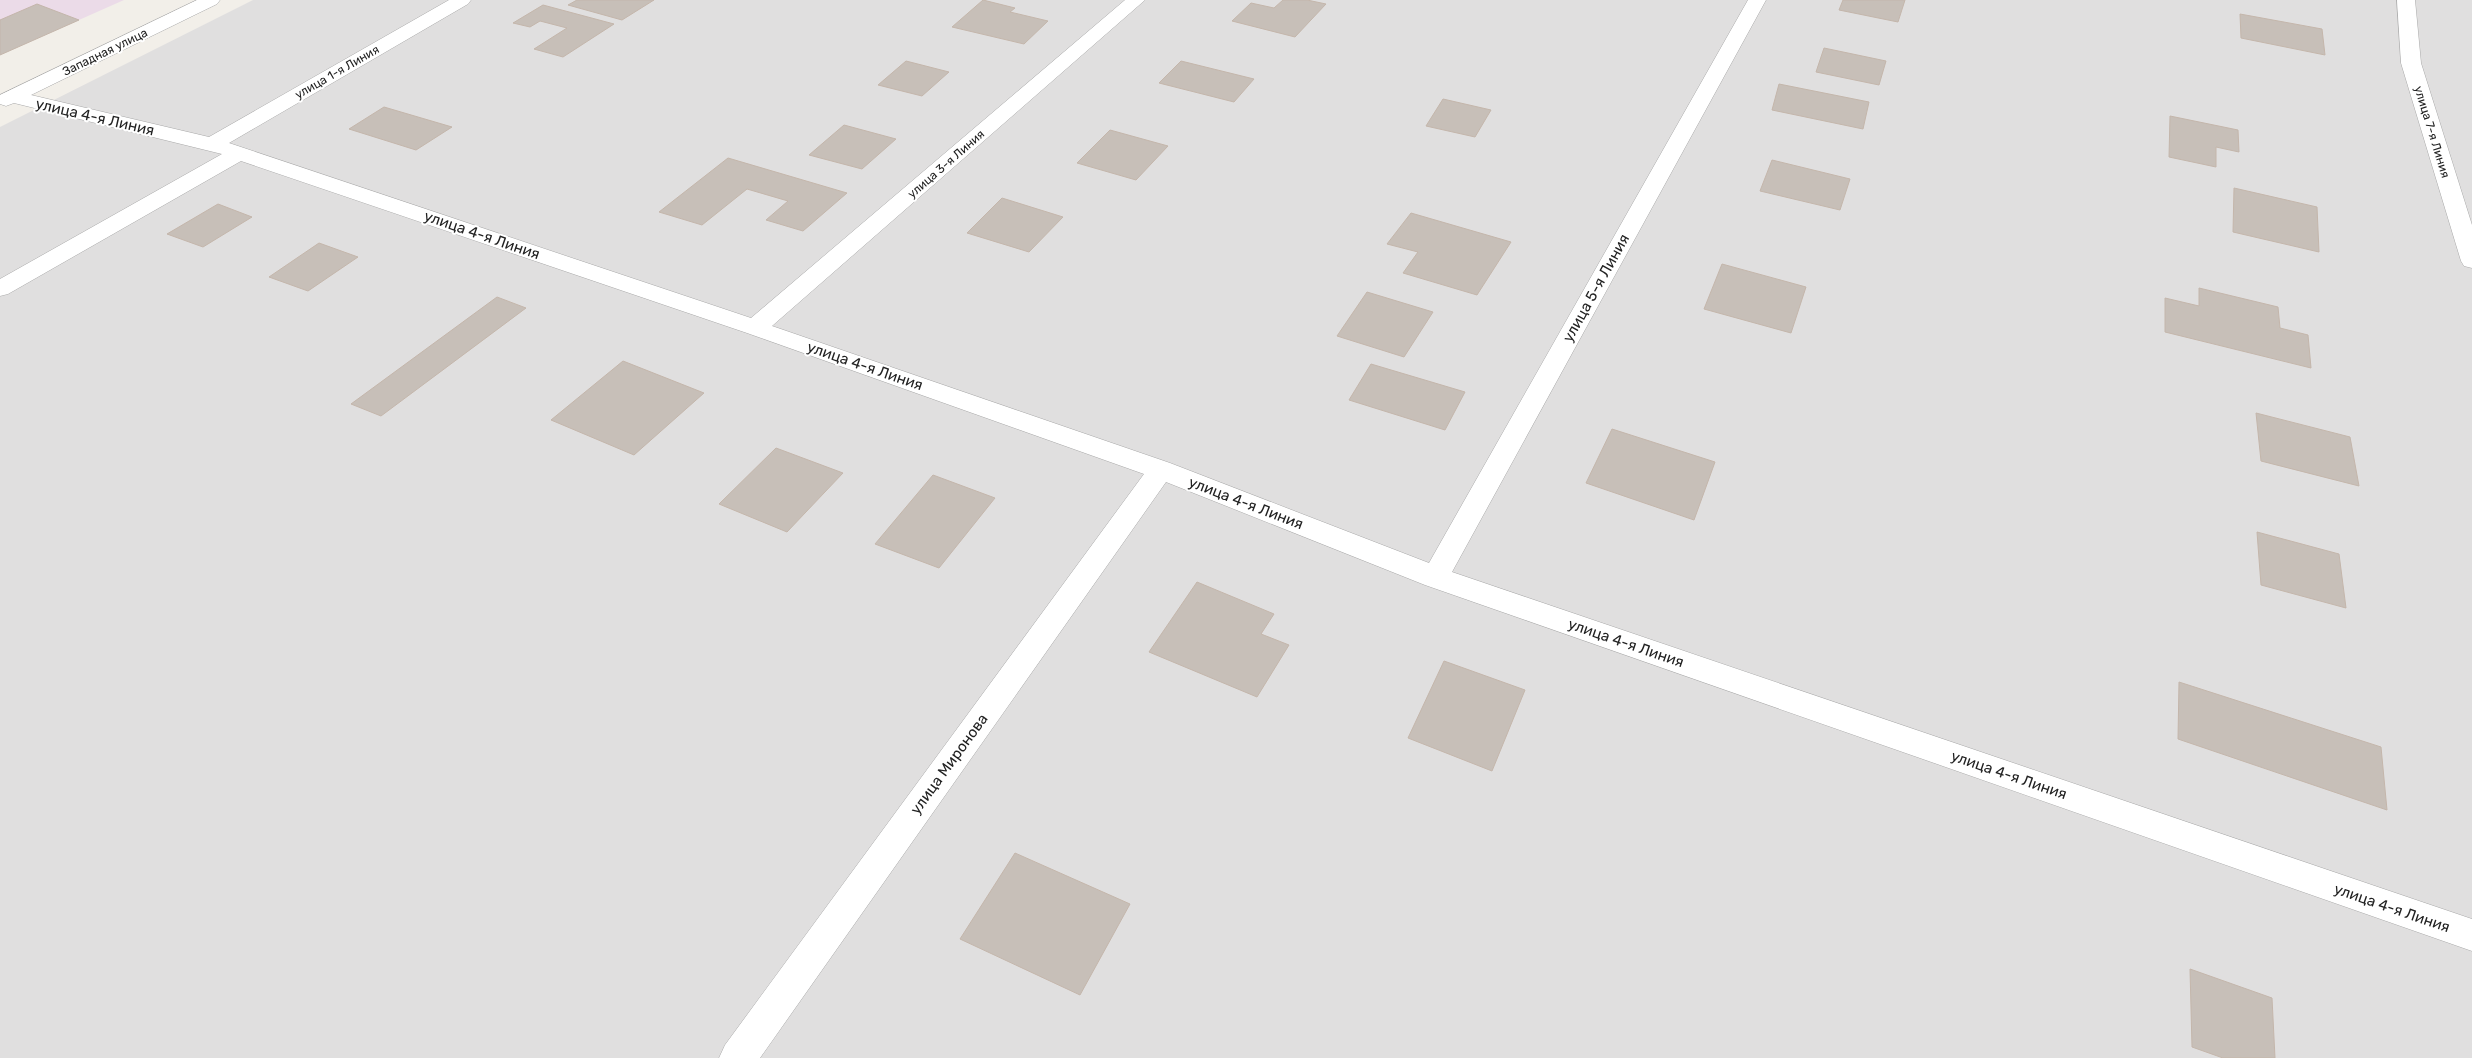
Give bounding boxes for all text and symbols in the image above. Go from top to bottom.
street label: Западная улица [60,25,150,79]
street label: улица 1-я Линия [292,42,382,102]
street label: улица 7-я Линия [2411,84,2453,180]
street label: улица 4-я Линия [34,95,156,139]
street label: улица 3-я Линия [905,127,987,201]
street label: улица 4-я Линия [422,207,542,263]
street label: улица 5-я Линия [1559,231,1633,345]
street label: улица 4-я Линия [805,338,925,394]
street label: улица 4-я Линия [1186,473,1306,533]
street label: улица 4-я Линия [1566,615,1686,671]
street label: улица Миронова [906,710,992,818]
street label: улица 4-я Линия [1949,747,2069,803]
street label: улица 4-я Линия [2332,880,2452,936]

